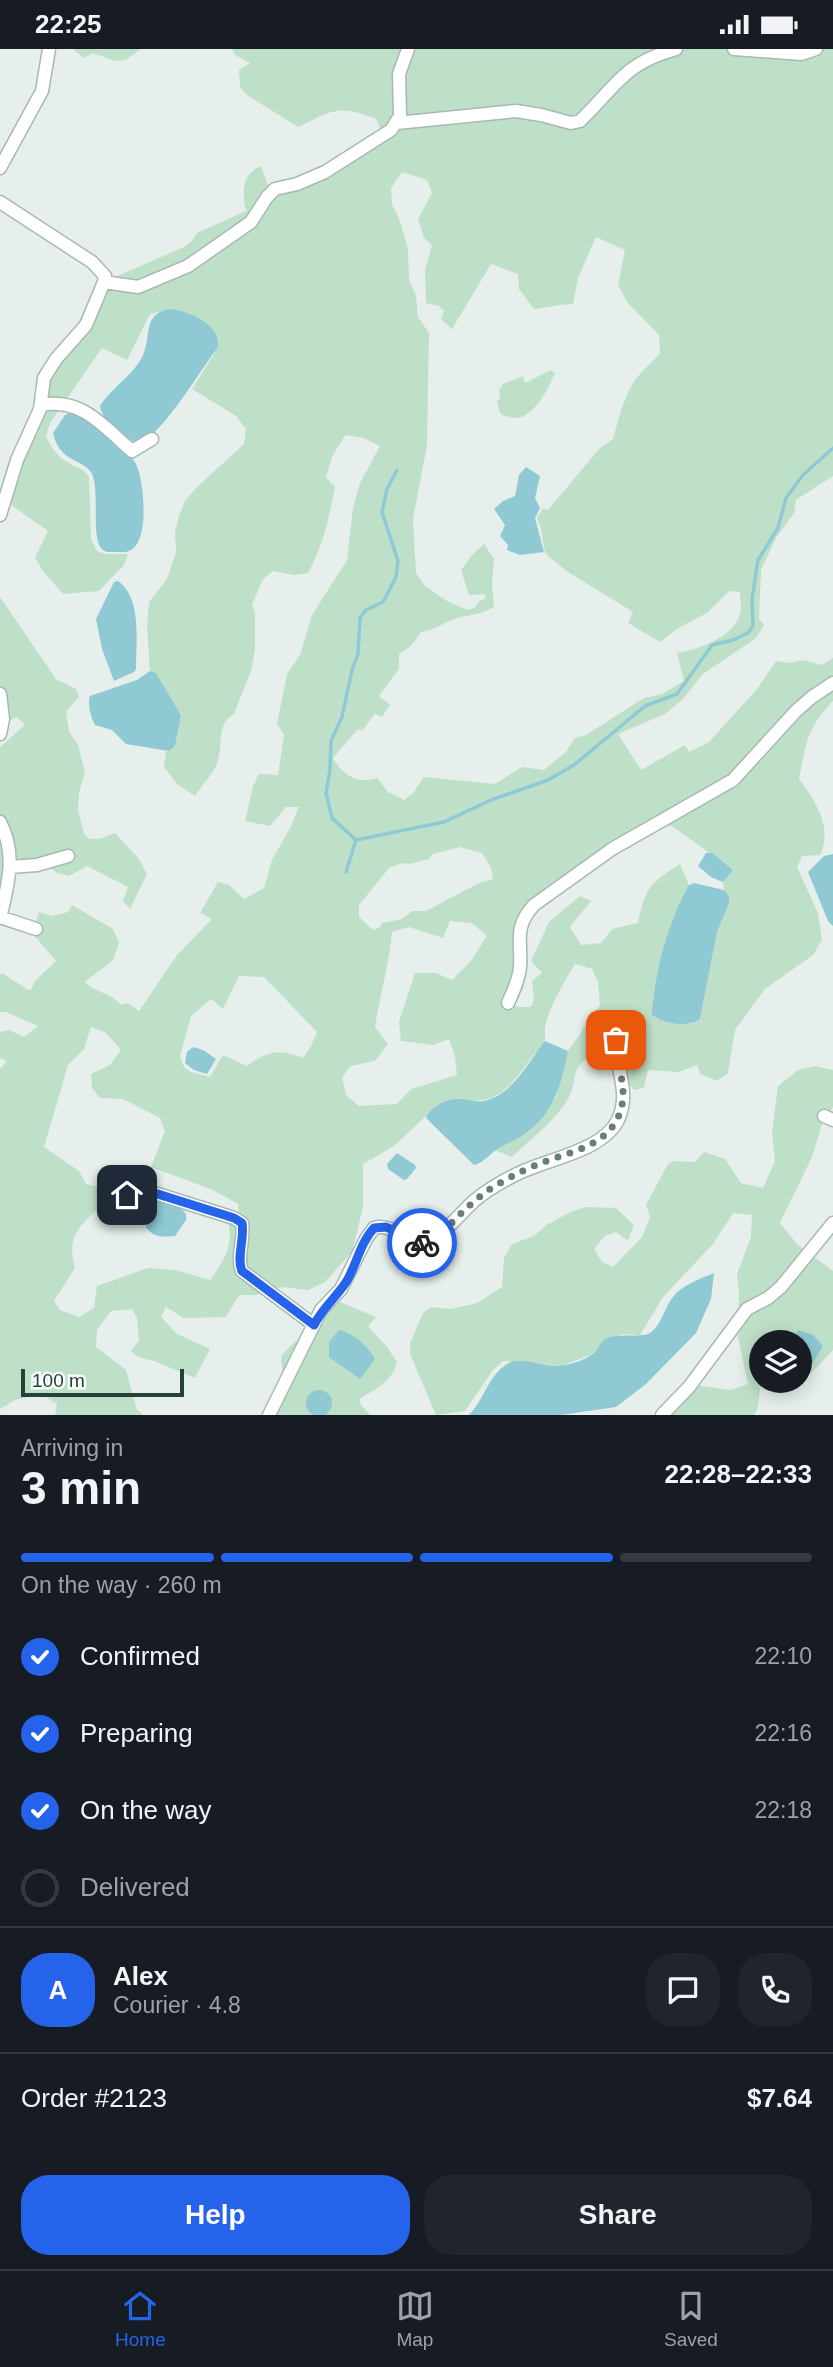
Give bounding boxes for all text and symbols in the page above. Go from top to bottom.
text: 22:25 [35,9,102,39]
pin [586,1010,646,1070]
icon: bag [597,1021,635,1059]
pin [97,1165,157,1225]
icon: home [108,1176,146,1214]
courier [387,1208,457,1278]
icon: bike [403,1224,441,1262]
map controls [749,1330,812,1393]
button: layers [749,1330,812,1393]
scale bar [21,1366,184,1398]
text: 100 m [32,1370,85,1391]
text: Arriving in [21,1435,123,1461]
text: 22:28–22:33 [665,1459,812,1489]
text: 3 min [21,1462,141,1514]
text: On the way · 260 m [21,1572,222,1598]
icon: check [21,1638,59,1676]
text: Confirmed [80,1641,200,1671]
text: 22:10 [754,1643,812,1669]
icon: check [21,1715,59,1753]
text: Preparing [80,1718,193,1748]
text: 22:16 [754,1720,812,1746]
icon: check [21,1792,59,1830]
text: On the way [80,1795,212,1825]
text: 22:18 [754,1797,812,1823]
text: Delivered [80,1872,190,1902]
button: chat [646,1953,720,2027]
button: phone [738,1953,812,2027]
text: Alex [113,1961,168,1991]
text: A [49,1975,67,2005]
text: Courier · 4.8 [113,1992,241,2018]
text: Order #2123 [21,2083,167,2113]
text: $7.64 [747,2083,812,2113]
button: Help [21,2175,410,2255]
button: Share [424,2175,812,2255]
tab: Home [115,2287,166,2351]
tab: Map [396,2287,434,2351]
tab: Saved [664,2287,718,2351]

